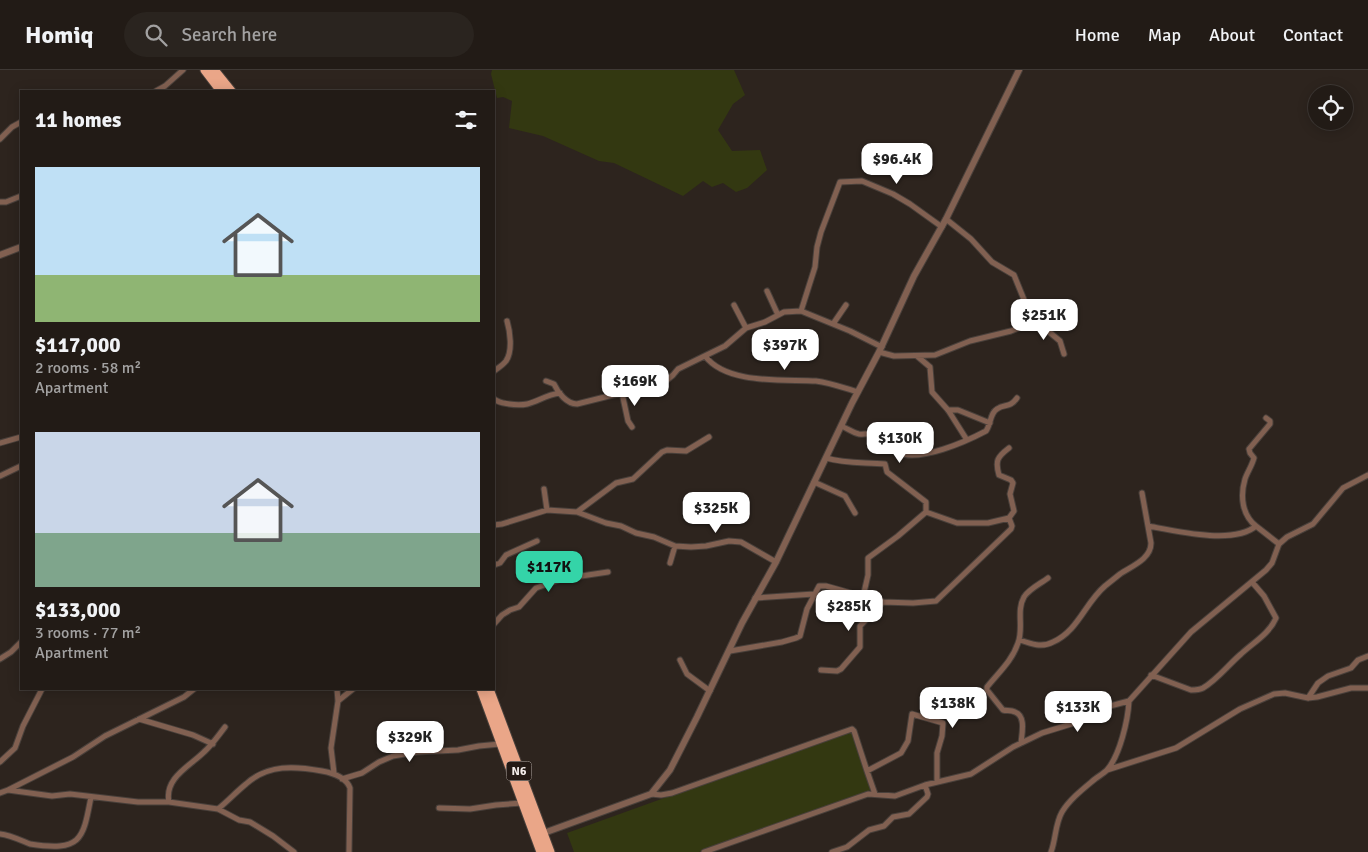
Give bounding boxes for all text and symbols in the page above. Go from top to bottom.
search box [124,12,474,57]
text: Homiq [25,20,94,50]
icon: search [142,21,170,49]
text: Search here [182,23,277,47]
text: Home [1075,24,1120,46]
text: Map [1148,24,1181,46]
text: About [1209,24,1255,46]
text: Contact [1283,24,1343,46]
map controls [1308,85,1353,130]
button: locate [1308,85,1353,130]
icon: filters [452,106,480,134]
text: 11 homes [35,107,121,133]
pin: $96.4K [856,142,938,185]
text: $96.4K [872,149,922,169]
icon: home [213,200,303,290]
pin: $251K [1009,298,1079,341]
text: $251K [1022,305,1066,325]
pin: $397K [750,328,820,371]
text: $117,000 [35,332,121,358]
text: $397K [763,335,807,355]
text: 2 rooms · 58 m² [35,358,141,378]
pin: $169K [600,364,670,407]
text: $169K [613,371,657,391]
text: Apartment [35,378,108,398]
pin: $130K [865,422,935,464]
text: $130K [878,428,922,448]
icon: home [213,465,303,555]
pin: $325K [681,492,751,534]
text: $325K [694,498,738,518]
pin: $117K [514,550,584,593]
text: $117K [527,557,571,577]
pin: $285K [814,590,884,632]
text: $285K [827,596,871,616]
text: $133,000 [35,597,121,623]
text: 3 rooms · 77 m² [35,623,141,643]
text: Apartment [35,643,108,663]
pin: $138K [918,686,988,729]
pin: $133K [1043,690,1113,733]
text: $138K [931,693,975,713]
text: $133K [1056,697,1100,717]
pin: $329K [375,720,445,763]
text: $329K [388,727,432,747]
road number: N6 [506,761,532,780]

